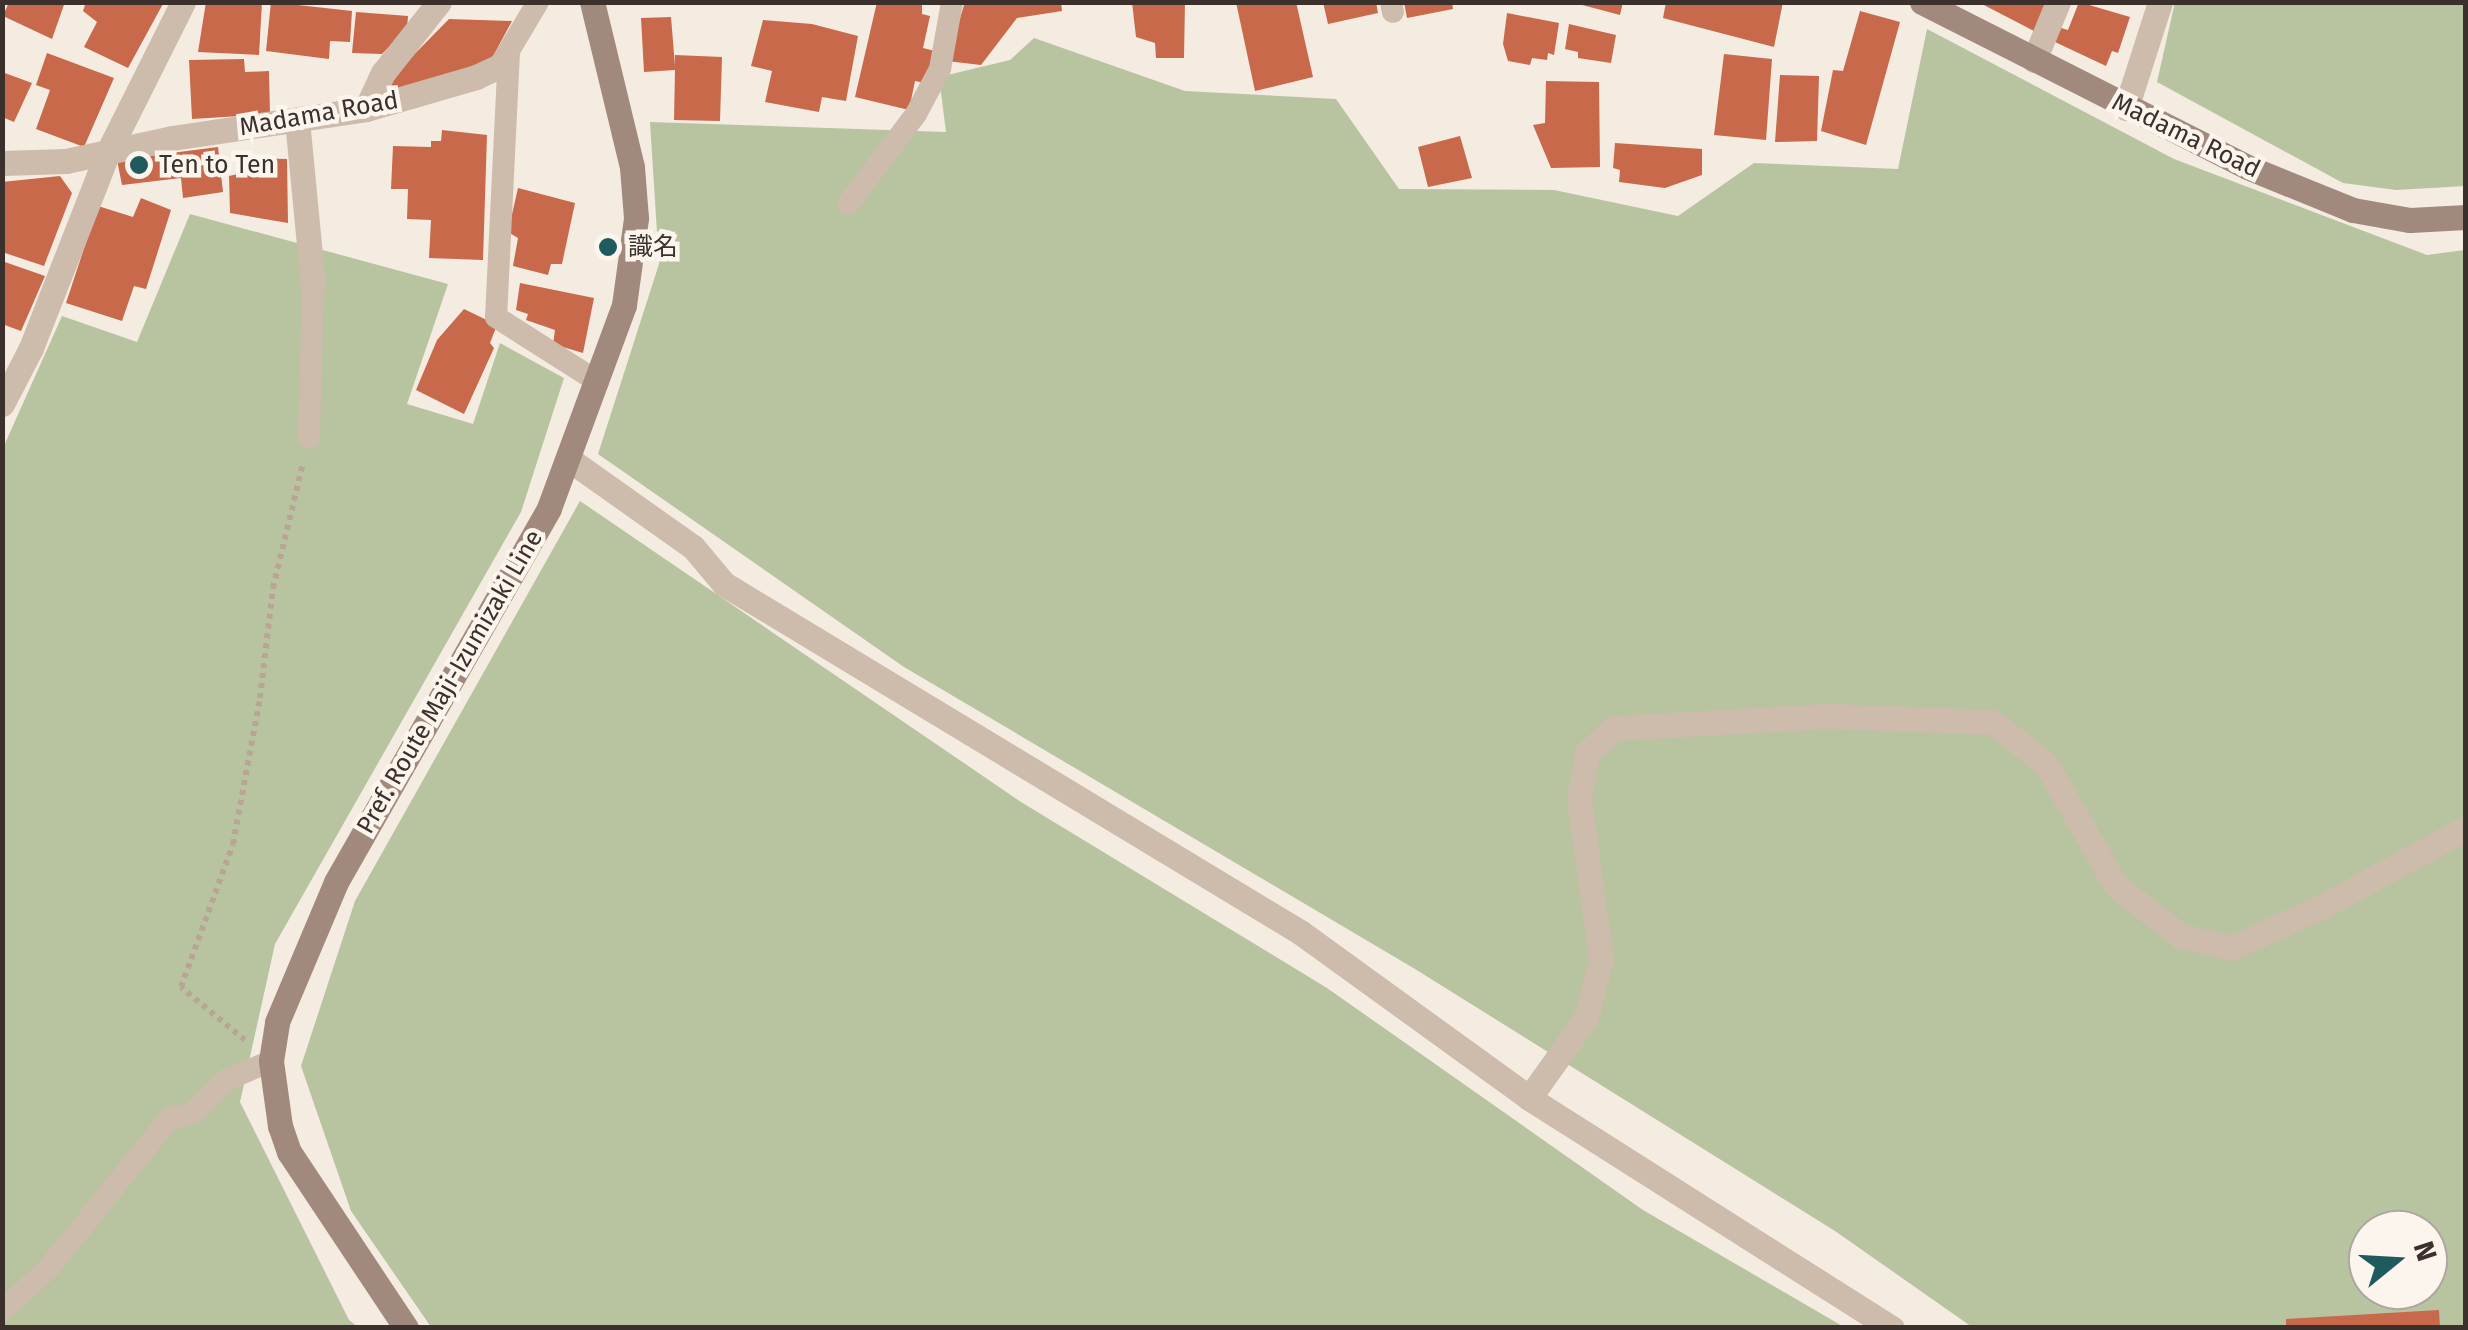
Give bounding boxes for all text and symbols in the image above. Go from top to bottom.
street label: Madama Road [237,85,401,143]
street label: Madama Road [2107,87,2265,185]
place label: Ten to Ten [159,150,275,180]
marker: Ten to Ten [128,154,150,176]
place label: 識名 [628,232,678,262]
marker: 識名 [597,236,619,258]
street label: Pref. Route Maji-Izumizaki Line [351,525,549,839]
north arrow [2348,1210,2448,1310]
text: N [2407,1237,2444,1265]

